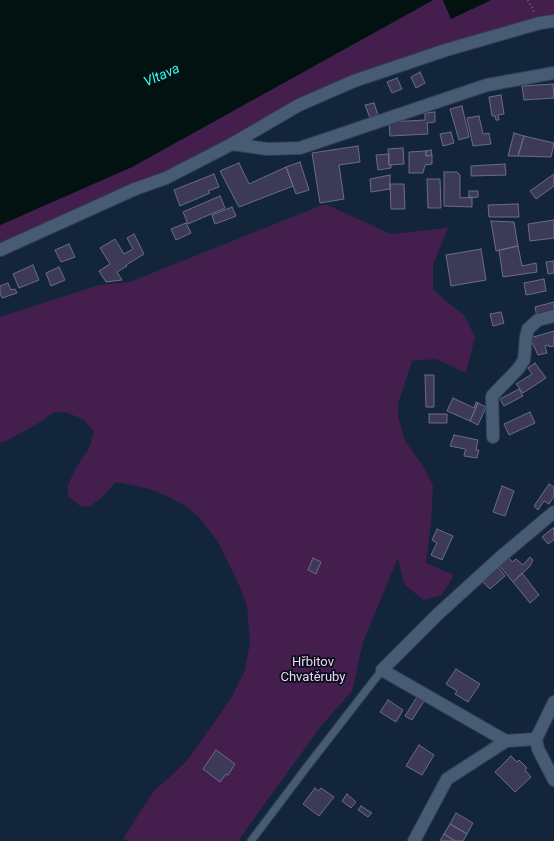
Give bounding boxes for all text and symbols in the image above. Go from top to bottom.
water label: Vltava [141,61,183,91]
park label: Hřbitov Chvatěruby [281,655,345,686]

